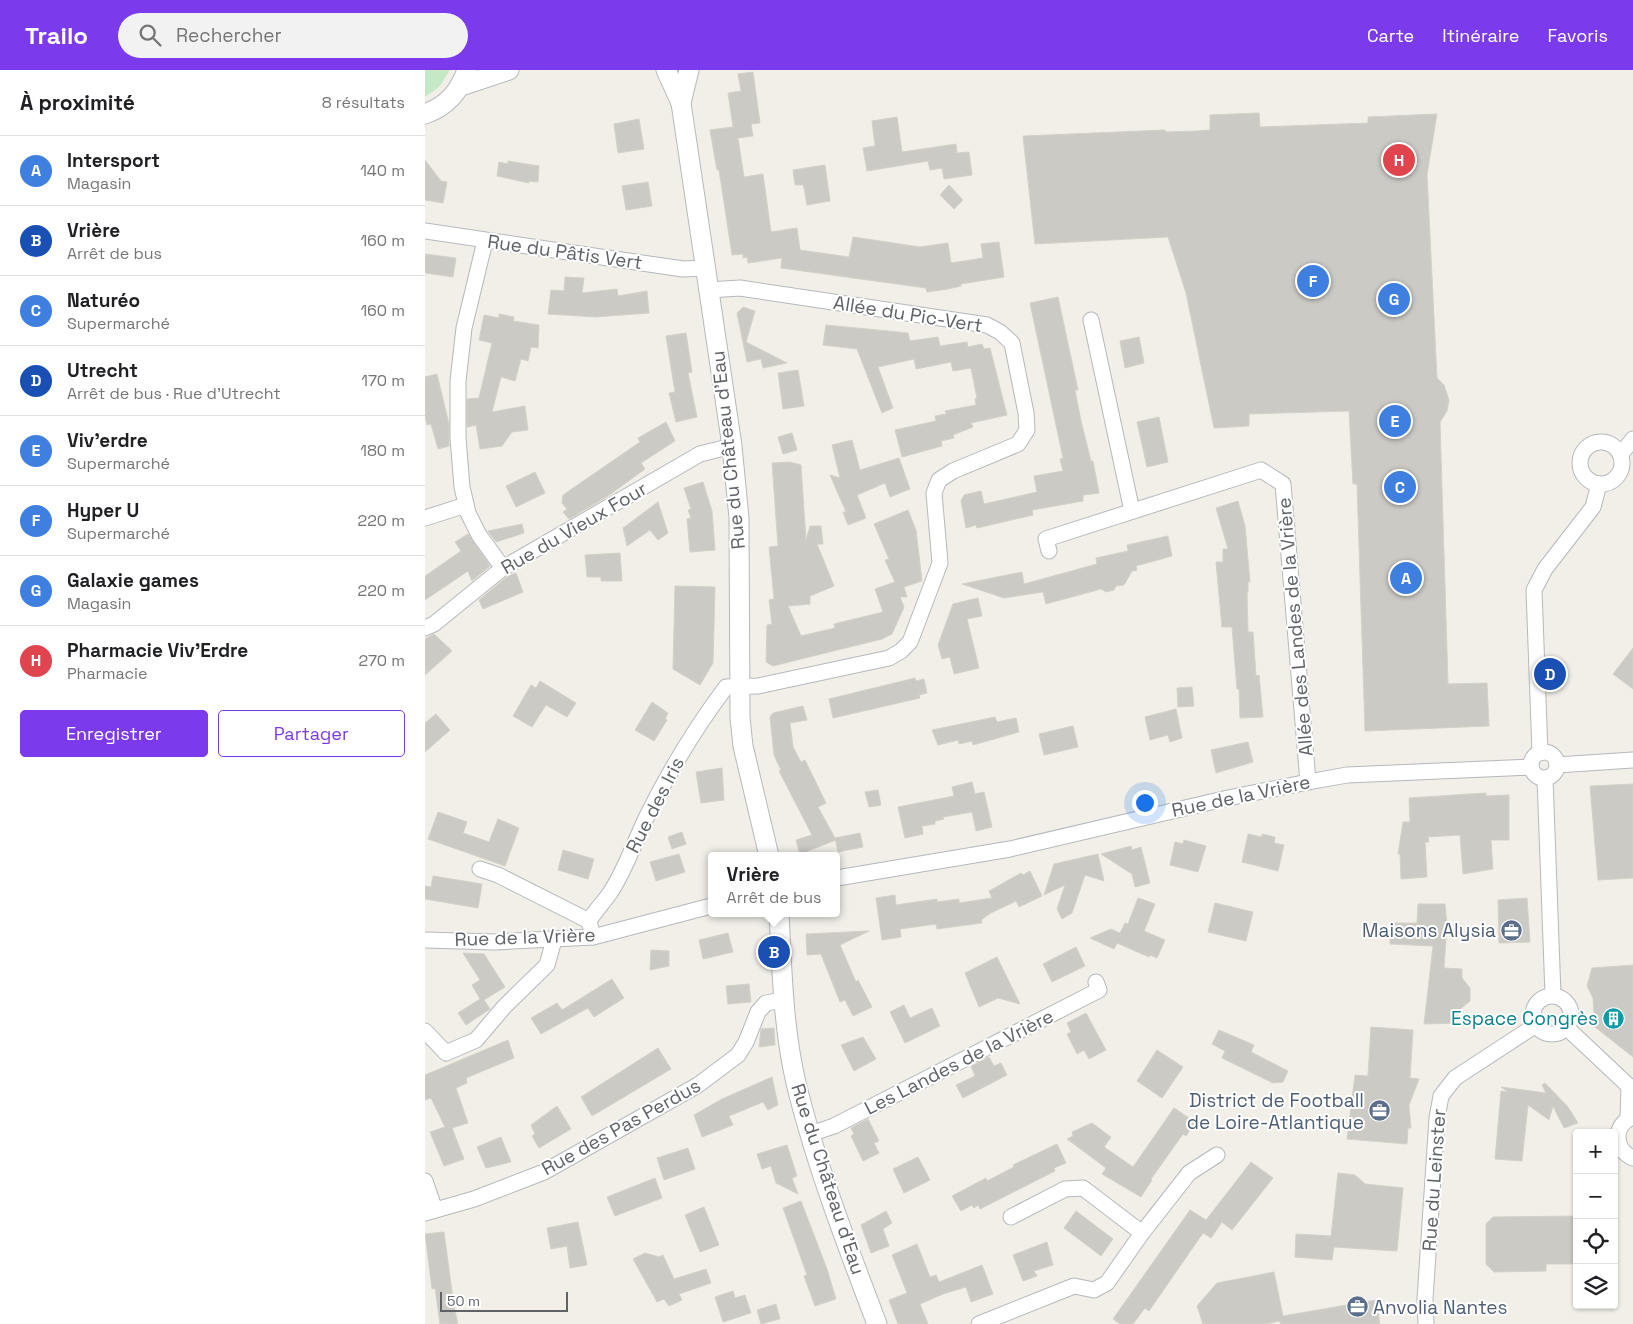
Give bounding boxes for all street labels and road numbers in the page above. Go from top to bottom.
street label: Rue du Pâtis Vert [486,229,644,275]
street label: Allée du Pic-Vert [832,290,984,338]
street label: Rue du Château d'Eau [705,349,751,551]
street label: Rue du Vieux Four [497,476,651,580]
street label: Allée des Landes de la Vrière [1271,497,1319,757]
street label: Rue des Iris [620,753,690,857]
street label: Rue de la Vrière [1169,769,1313,823]
street label: Rue de la Vrière [454,922,596,952]
street label: Les Landes de la Vrière [860,1003,1058,1121]
street label: Rue des Pas Perdus [537,1073,705,1181]
street label: Rue du Château d'Eau [785,1080,871,1278]
street label: Rue du Leinster [1417,1108,1451,1252]

